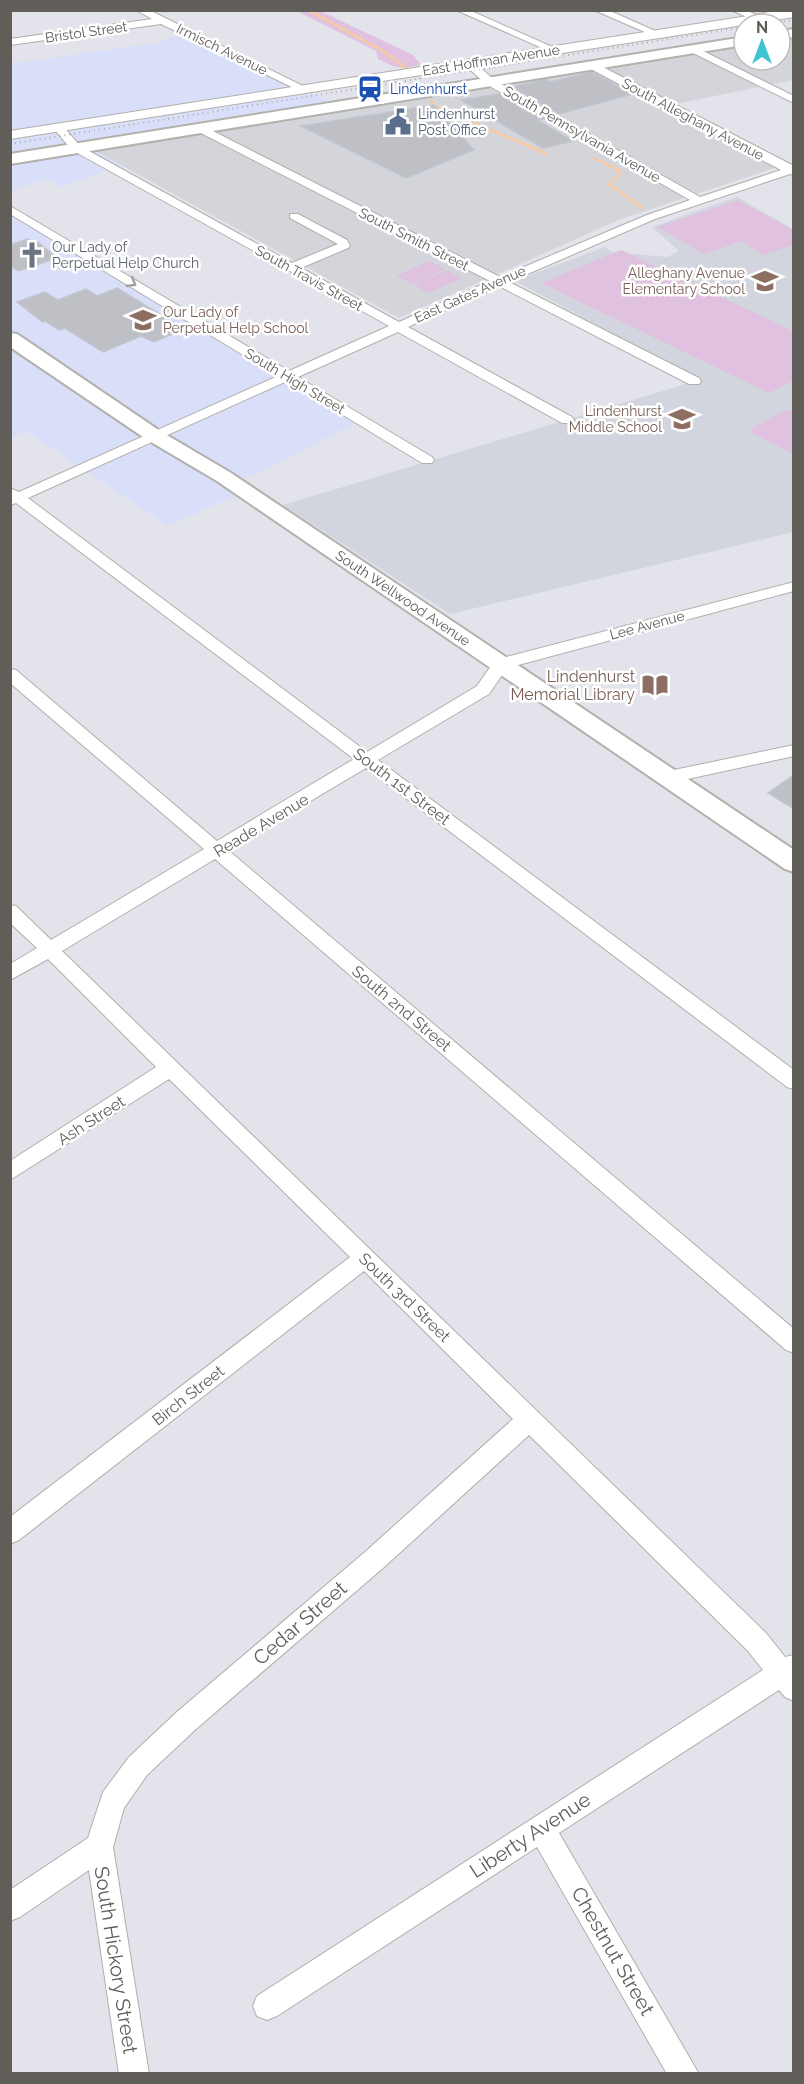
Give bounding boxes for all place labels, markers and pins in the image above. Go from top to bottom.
station icon: Lindenhurst [355,74,385,104]
place label: Lindenhurst [390,81,468,97]
place label: Lindenhurst Post Office [418,106,496,138]
public building icon: Lindenhurst Post Office [383,107,413,137]
place label: Our Lady of Perpetual Help Church [52,239,199,271]
church icon: Our Lady of Perpetual Help Church [17,240,47,270]
place label: Alleghany Avenue Elementary School [622,265,745,297]
school or university icon: Alleghany Avenue Elementary School [750,266,780,296]
place label: Our Lady of Perpetual Help School [163,304,309,336]
school or university icon: Our Lady of Perpetual Help School [128,305,158,335]
place label: Lindenhurst Middle School [569,403,662,435]
school or university icon: Lindenhurst Middle School [667,404,697,434]
place label: Lindenhurst Memorial Library [510,667,636,704]
library icon: Lindenhurst Memorial Library [640,670,670,700]

